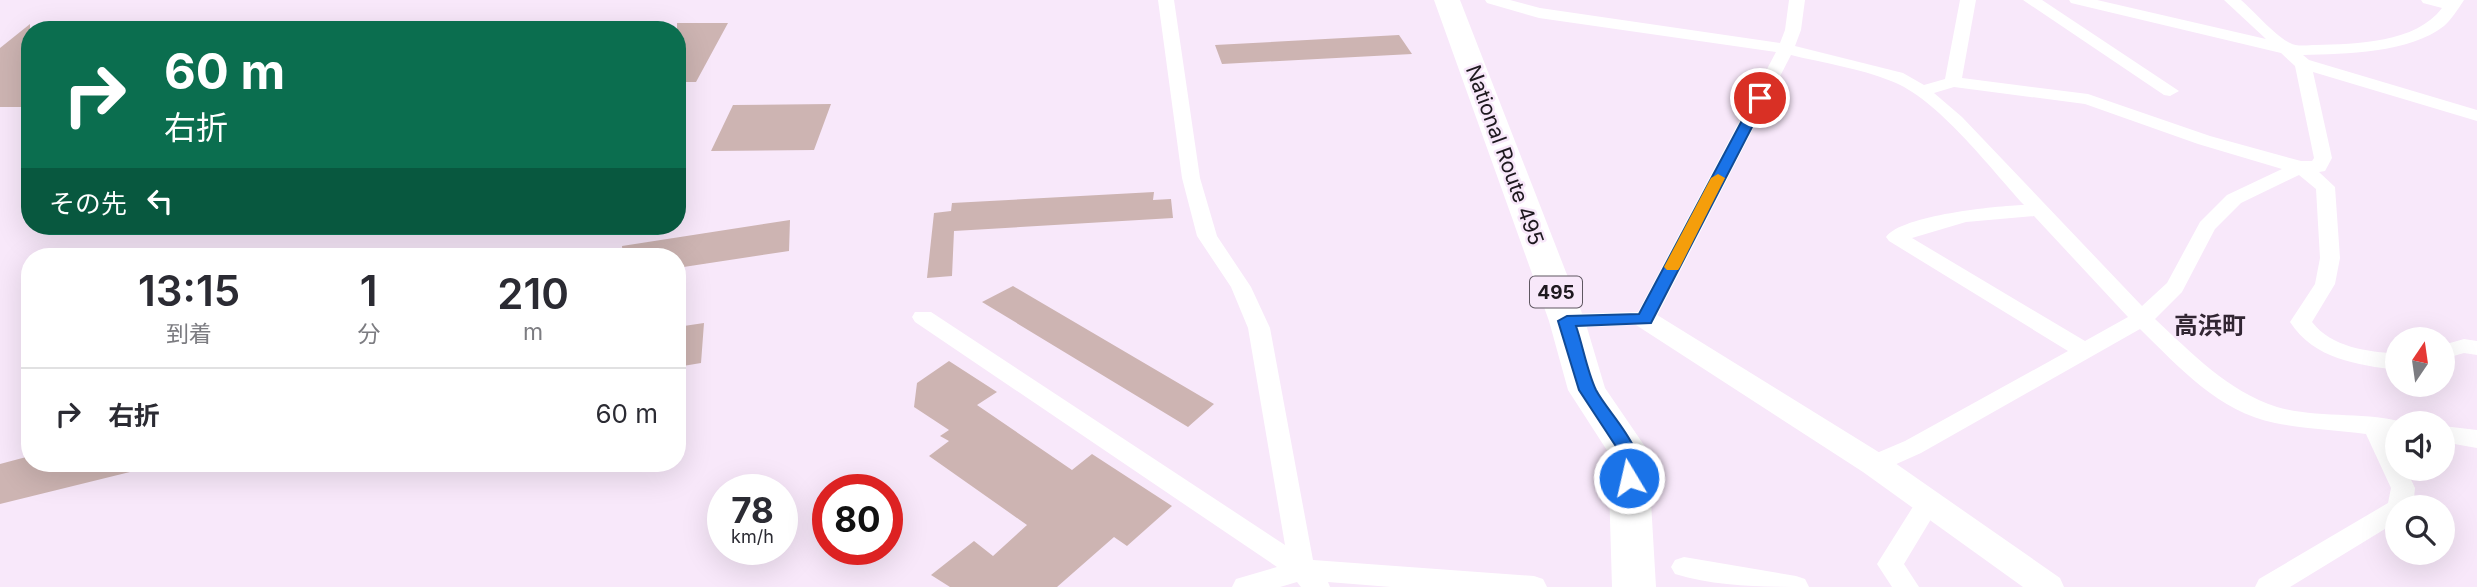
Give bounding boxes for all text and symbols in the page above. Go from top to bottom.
text: 60 m [164,42,285,101]
icon: right [49,49,140,140]
street label: National Route 495 [1461,62,1549,248]
pin [1730,68,1790,128]
icon: arrive [1741,79,1779,117]
text: 右折 [164,108,228,147]
icon: left [141,182,179,220]
text: その先 [49,188,127,219]
text: 13:15 [138,265,240,316]
text: 1 [360,265,378,316]
text: 210 [497,268,569,319]
road number: 495 [1530,276,1582,308]
district label: 高浜町 [2174,311,2246,340]
text: m [523,318,543,346]
text: 到着 [166,320,212,348]
text: 分 [357,320,380,348]
north arrow [2385,327,2455,397]
map controls [2385,327,2455,565]
icon: right [49,395,87,433]
text: 60 m [595,398,658,429]
text: 右折 [108,400,160,431]
button: sound [2385,411,2455,481]
position arrow [1592,441,1666,515]
speed limit sign: 80 [812,474,903,565]
text: 78 [731,489,774,531]
button: search [2385,495,2455,565]
text: km/h [731,526,774,547]

